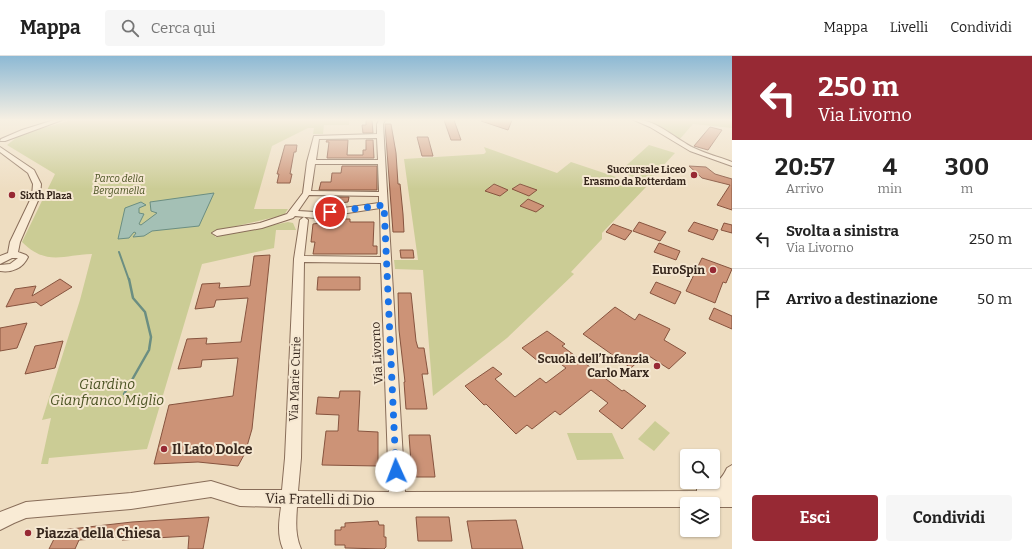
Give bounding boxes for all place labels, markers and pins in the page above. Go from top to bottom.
place label: Succursale Liceo Erasmo da Rotterdam [583,164,686,188]
marker: Succursale Liceo Erasmo da Rotterdam [689,170,699,180]
marker: Sixth Plaza [7,190,17,200]
place label: Sixth Plaza [20,190,72,202]
pin [313,195,347,229]
place label: EuroSpin [652,263,705,277]
marker: EuroSpin [708,265,718,275]
place label: Scuola dell’Infanzia Carlo Marx [538,352,649,380]
marker: Scuola dell’Infanzia Carlo Marx [652,361,662,371]
place label: Il Lato Dolce [172,441,253,458]
marker: Il Lato Dolce [159,444,169,454]
place label: Piazza della Chiesa [36,525,161,542]
marker: Piazza della Chiesa [23,528,33,538]

